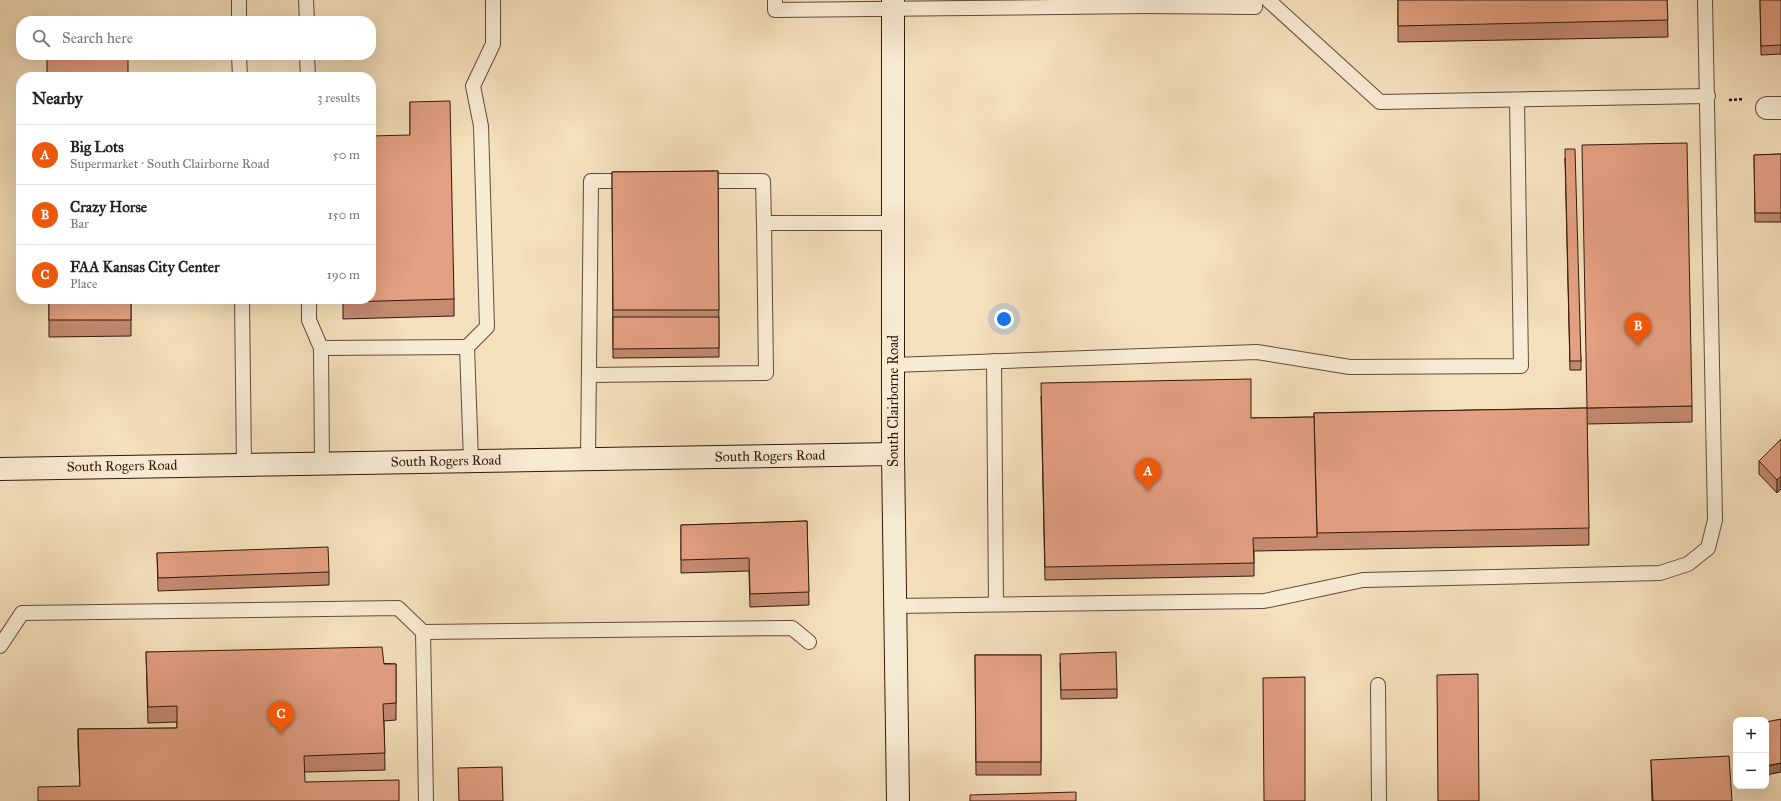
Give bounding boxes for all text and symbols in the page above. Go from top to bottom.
search box [16,16,376,60]
icon: search [30,27,52,49]
text: Search here [62,29,133,47]
text: Nearby [32,88,83,109]
text: 3 results [317,90,360,106]
text: Big Lots [70,138,124,156]
text: A [41,147,49,163]
text: 50 m [333,147,360,163]
text: Supermarket · South Clairborne Road [70,156,270,172]
text: Crazy Horse [70,198,147,216]
text: B [41,207,49,223]
text: 150 m [328,207,360,223]
text: Bar [70,216,89,232]
text: FAA Kansas City Center [70,258,220,276]
text: C [41,267,49,283]
text: 190 m [327,267,360,283]
text: Place [70,276,97,292]
your location [994,309,1014,329]
pin: B [1625,313,1651,346]
street label: South Clairborne Road [885,335,902,467]
street label: South Rogers Road [714,447,826,465]
street label: South Rogers Road [390,452,502,470]
street label: South Rogers Road [66,457,178,475]
pin: A [1135,458,1161,491]
pin: C [268,701,294,734]
map controls [1733,717,1769,789]
button: + [1733,717,1769,753]
button: − [1733,753,1769,789]

